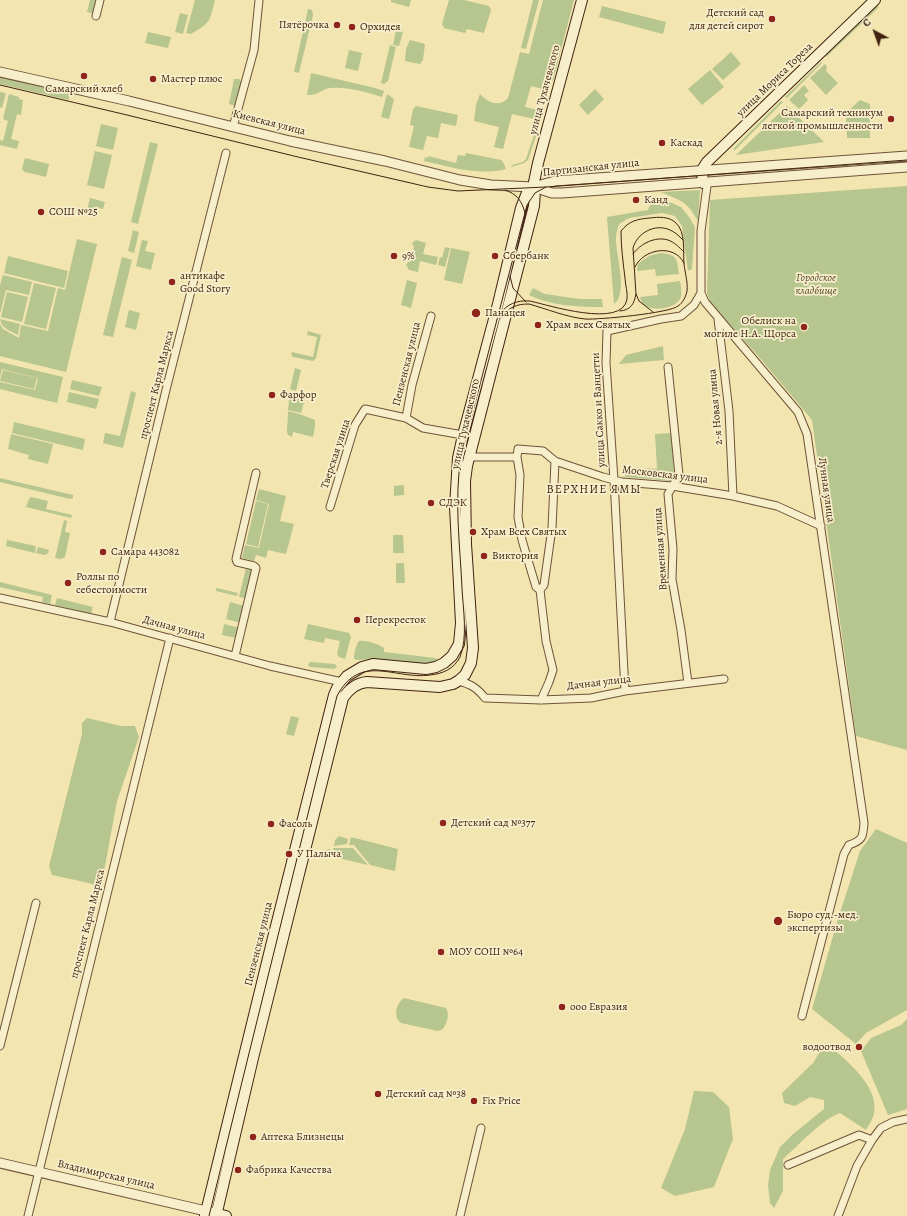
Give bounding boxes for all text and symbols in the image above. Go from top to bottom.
place label: Детский сад для детей сирот [689,6,764,32]
north arrow [855,12,895,52]
marker: Детский сад для детей сирот [767,14,777,24]
text: С [859,15,874,30]
place label: Пятёрочка [279,18,329,32]
marker: Пятёрочка [332,20,342,30]
place label: Орхидея [360,20,401,34]
marker: Орхидея [347,22,357,32]
street label: улица Мориса Тореза [734,40,816,120]
street label: улица Тухачевского [527,44,563,136]
marker: Самарский хлеб [79,71,89,81]
place label: Мастер плюс [161,72,222,86]
marker: Мастер плюс [148,74,158,84]
place label: Самарский хлеб [45,82,123,96]
place label: Самарский техникум легкой промышленности [762,106,883,132]
street label: Киевская улица [231,108,307,138]
marker: Самарский техникум легкой промышленности [886,114,896,124]
place label: Каскад [670,136,703,150]
marker: Каскад [657,138,667,148]
street label: Партизанская улица [542,156,640,180]
place label: Канд [644,193,668,207]
marker: Канд [631,195,641,205]
place label: СОШ №25 [49,205,98,219]
marker: СОШ №25 [36,207,46,217]
place label: 9% [402,249,414,263]
place label: Сбербанк [503,249,549,263]
marker: 9% [389,251,399,261]
marker: Сбербанк [490,251,500,261]
place label: антикафе Good Story [180,269,230,295]
park label: Городское кладбище [795,271,837,297]
marker: антикафе Good Story [167,277,177,287]
place label: Панацея [485,306,525,320]
marker: Панацея [470,307,482,319]
place label: Обелиск на могиле Н.А. Щорса [704,314,796,340]
place label: Храм всех Святых [546,318,630,332]
marker: Храм всех Святых [533,320,543,330]
street label: Пензенская улица [390,321,424,407]
marker: Обелиск на могиле Н.А. Щорса [799,322,809,332]
street label: проспект Карла Маркса [137,329,177,441]
street label: улица Сакко и Ванцетти [589,352,609,468]
street label: 2-я Новая улица [706,368,726,446]
street label: улица Тухачевского [449,377,483,471]
place label: Фарфор [280,388,317,402]
marker: Фарфор [267,390,277,400]
street label: Тверская улица [319,417,353,491]
street label: Лунная улица [815,457,837,523]
street label: Московская улица [621,463,709,487]
district label: ВЕРХНИЕ ЯМЫ [547,483,641,497]
place label: СДЭК [439,496,467,510]
marker: СДЭК [426,498,436,508]
street label: Временная улица [652,507,670,591]
place label: Храм Всех Святых [481,525,567,539]
marker: Храм Всех Святых [468,527,478,537]
place label: Самара 443082 [111,545,179,559]
marker: Самара 443082 [98,547,108,557]
place label: Виктория [492,549,539,563]
marker: Виктория [479,551,489,561]
place label: Роллы по себестоимости [76,570,147,596]
marker: Роллы по себестоимости [63,578,73,588]
street label: Дачная улица [141,613,207,643]
place label: Перекресток [365,613,426,627]
marker: Перекресток [352,615,362,625]
street label: Дачная улица [566,673,632,693]
place label: Детский сад №377 [451,816,535,830]
place label: Фасоль [279,817,312,831]
marker: Детский сад №377 [438,818,448,828]
marker: Фасоль [266,819,276,829]
place label: У Палыча [297,847,341,861]
marker: У Палыча [284,849,294,859]
street label: проспект Карла Маркса [68,868,108,980]
street label: Пензенская улица [242,901,276,987]
place label: Бюро суд.-мед. экспертизы [787,908,859,934]
marker: Бюро суд.-мед. экспертизы [772,915,784,927]
place label: МОУ СОШ №64 [449,945,523,959]
marker: МОУ СОШ №64 [436,947,446,957]
place label: ооо Евразия [570,1000,628,1014]
marker: ооо Евразия [557,1002,567,1012]
place label: водоотвод [803,1040,851,1054]
marker: водоотвод [854,1042,864,1052]
place label: Детский сад №38 [386,1087,466,1101]
marker: Детский сад №38 [373,1089,383,1099]
place label: Fix Price [482,1094,521,1108]
marker: Fix Price [469,1096,479,1106]
place label: Аптека Близнецы [261,1130,344,1144]
marker: Аптека Близнецы [248,1132,258,1142]
street label: Владимирская улица [56,1157,156,1193]
place label: Фабрика Качества [246,1163,332,1177]
marker: Фабрика Качества [233,1165,243,1175]

